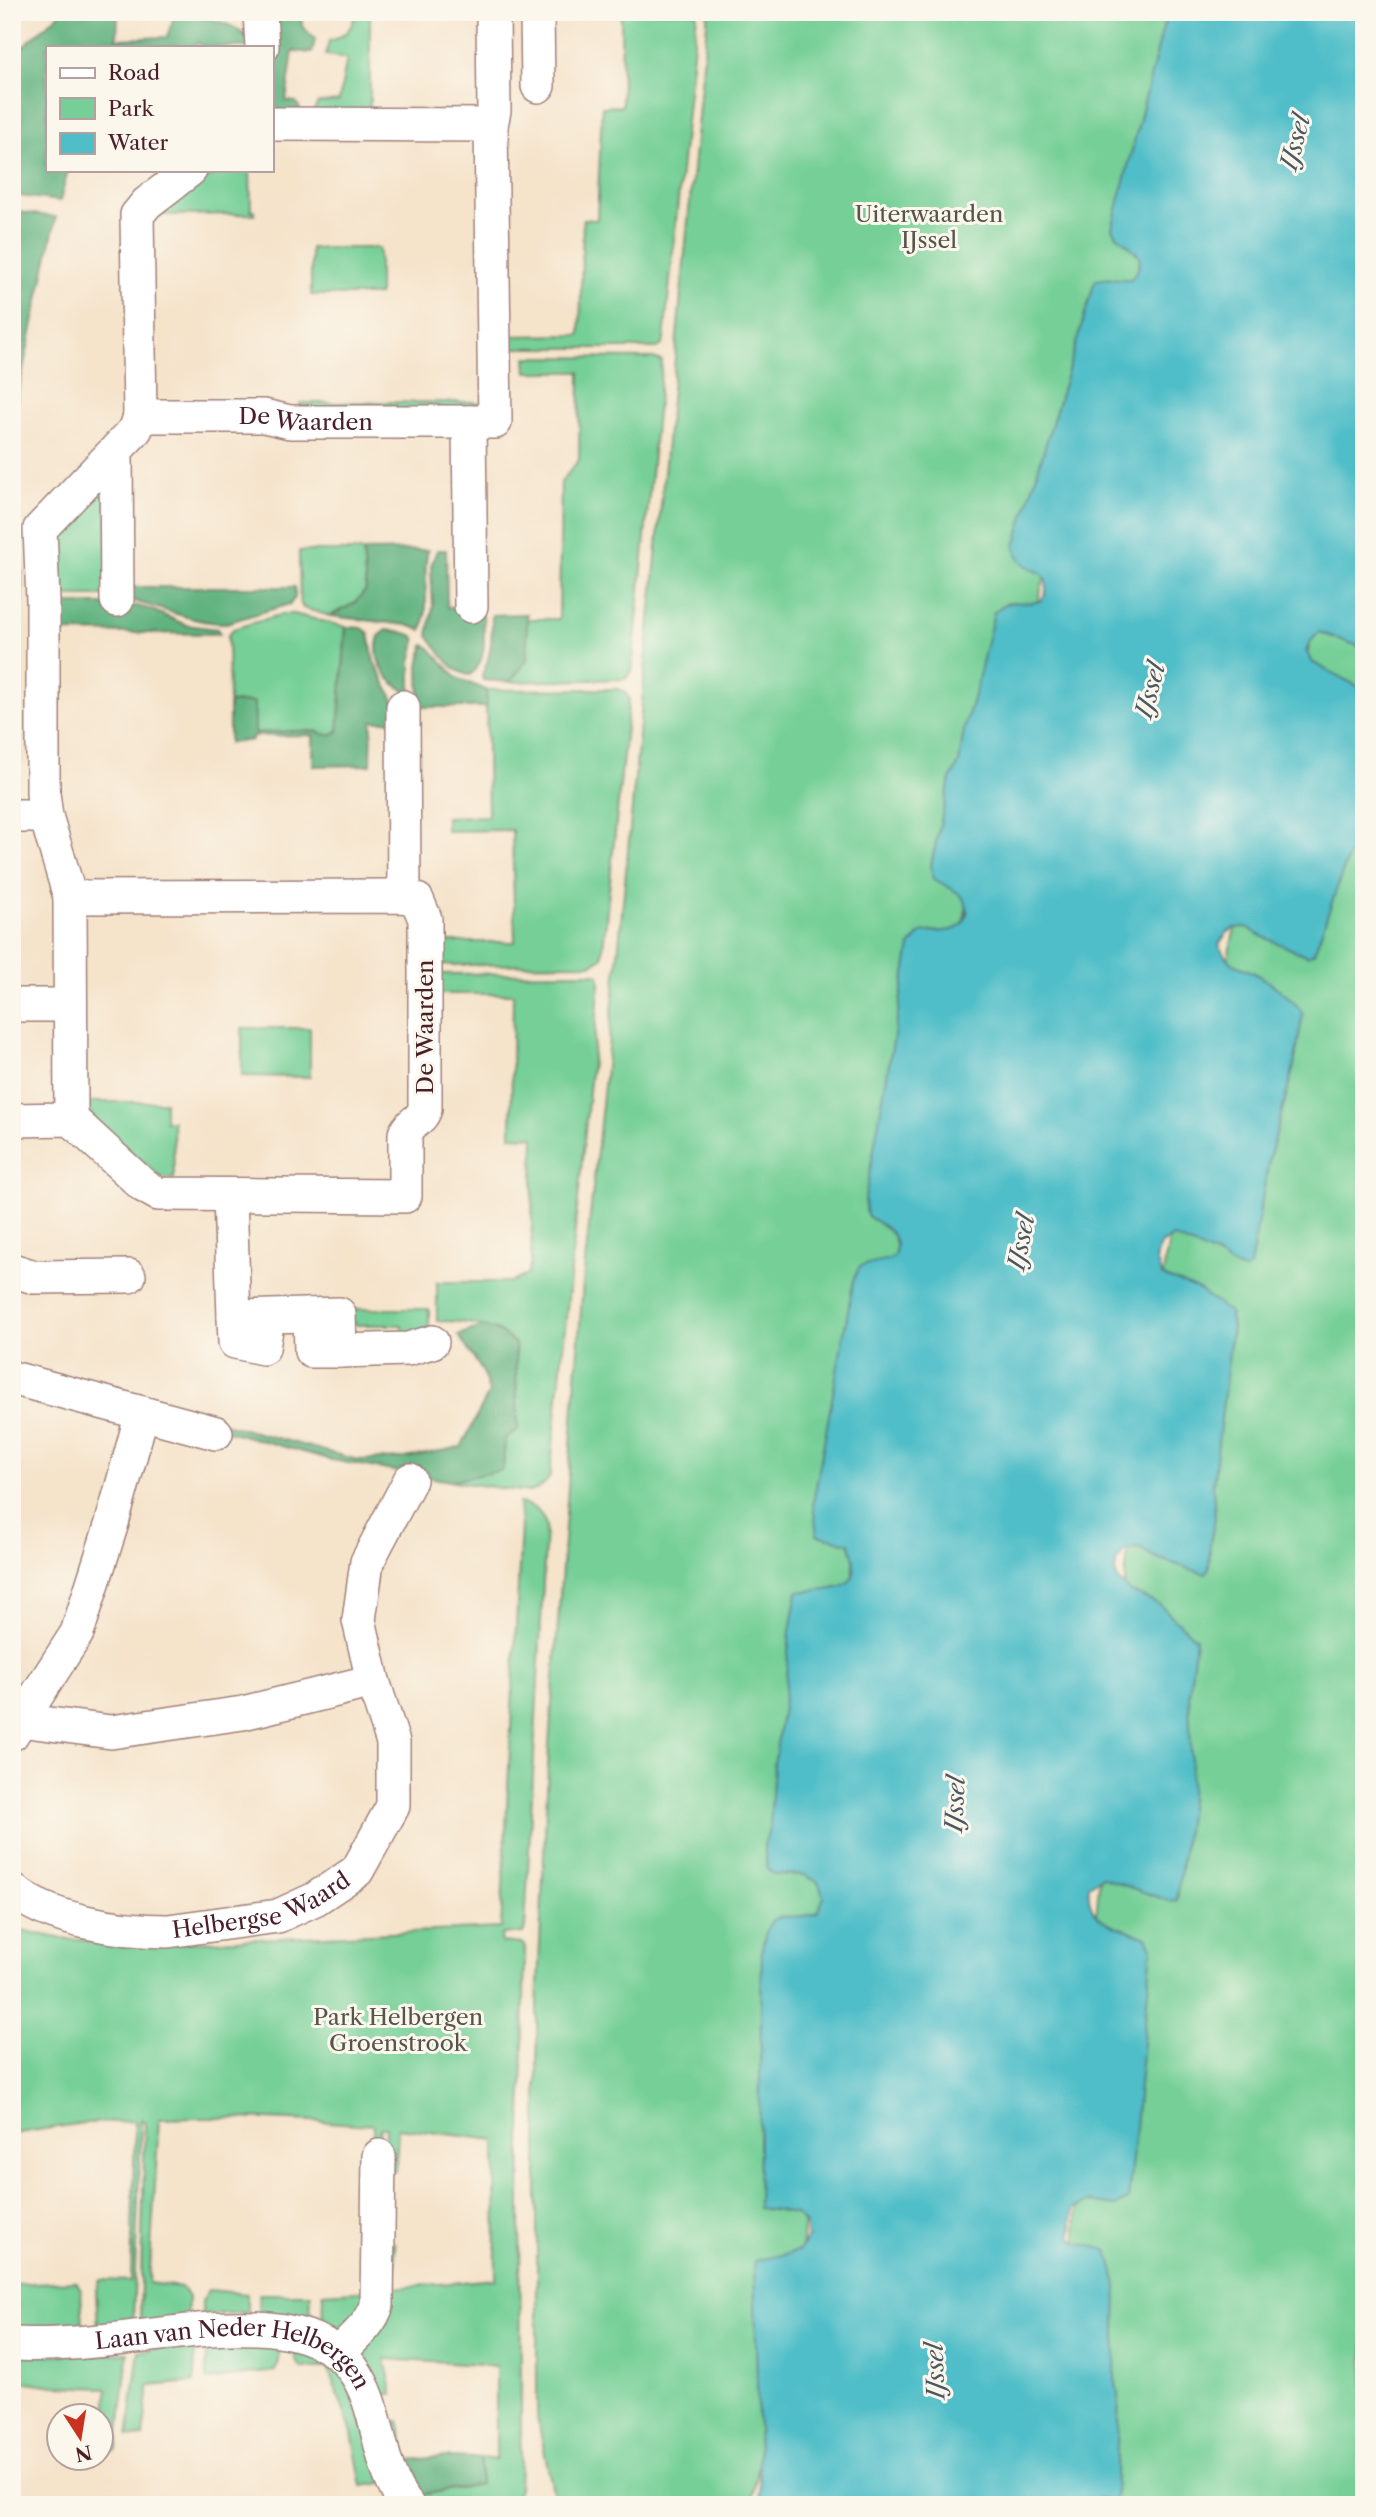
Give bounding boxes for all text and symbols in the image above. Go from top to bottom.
legend [46,46,273,172]
text: Road [108,60,160,85]
text: Park [108,96,154,121]
water label: IJssel [1273,109,1317,175]
text: Water [107,130,168,155]
park label: Uiterwaarden IJssel [855,200,1003,254]
street label: De Waarden [239,402,373,438]
water label: IJssel [1128,657,1172,723]
street label: De Waarden [411,960,439,1094]
water label: IJssel [1001,1209,1041,1274]
water label: IJssel [939,1773,971,1835]
street label: Helbergse Waard [170,1866,355,1944]
park label: Park Helbergen Groenstrook [313,2003,483,2057]
street label: Laan van Neder Helbergen [94,2314,376,2394]
water label: IJssel [919,2340,951,2402]
north arrow [46,2402,116,2472]
text: N [73,2440,94,2466]

